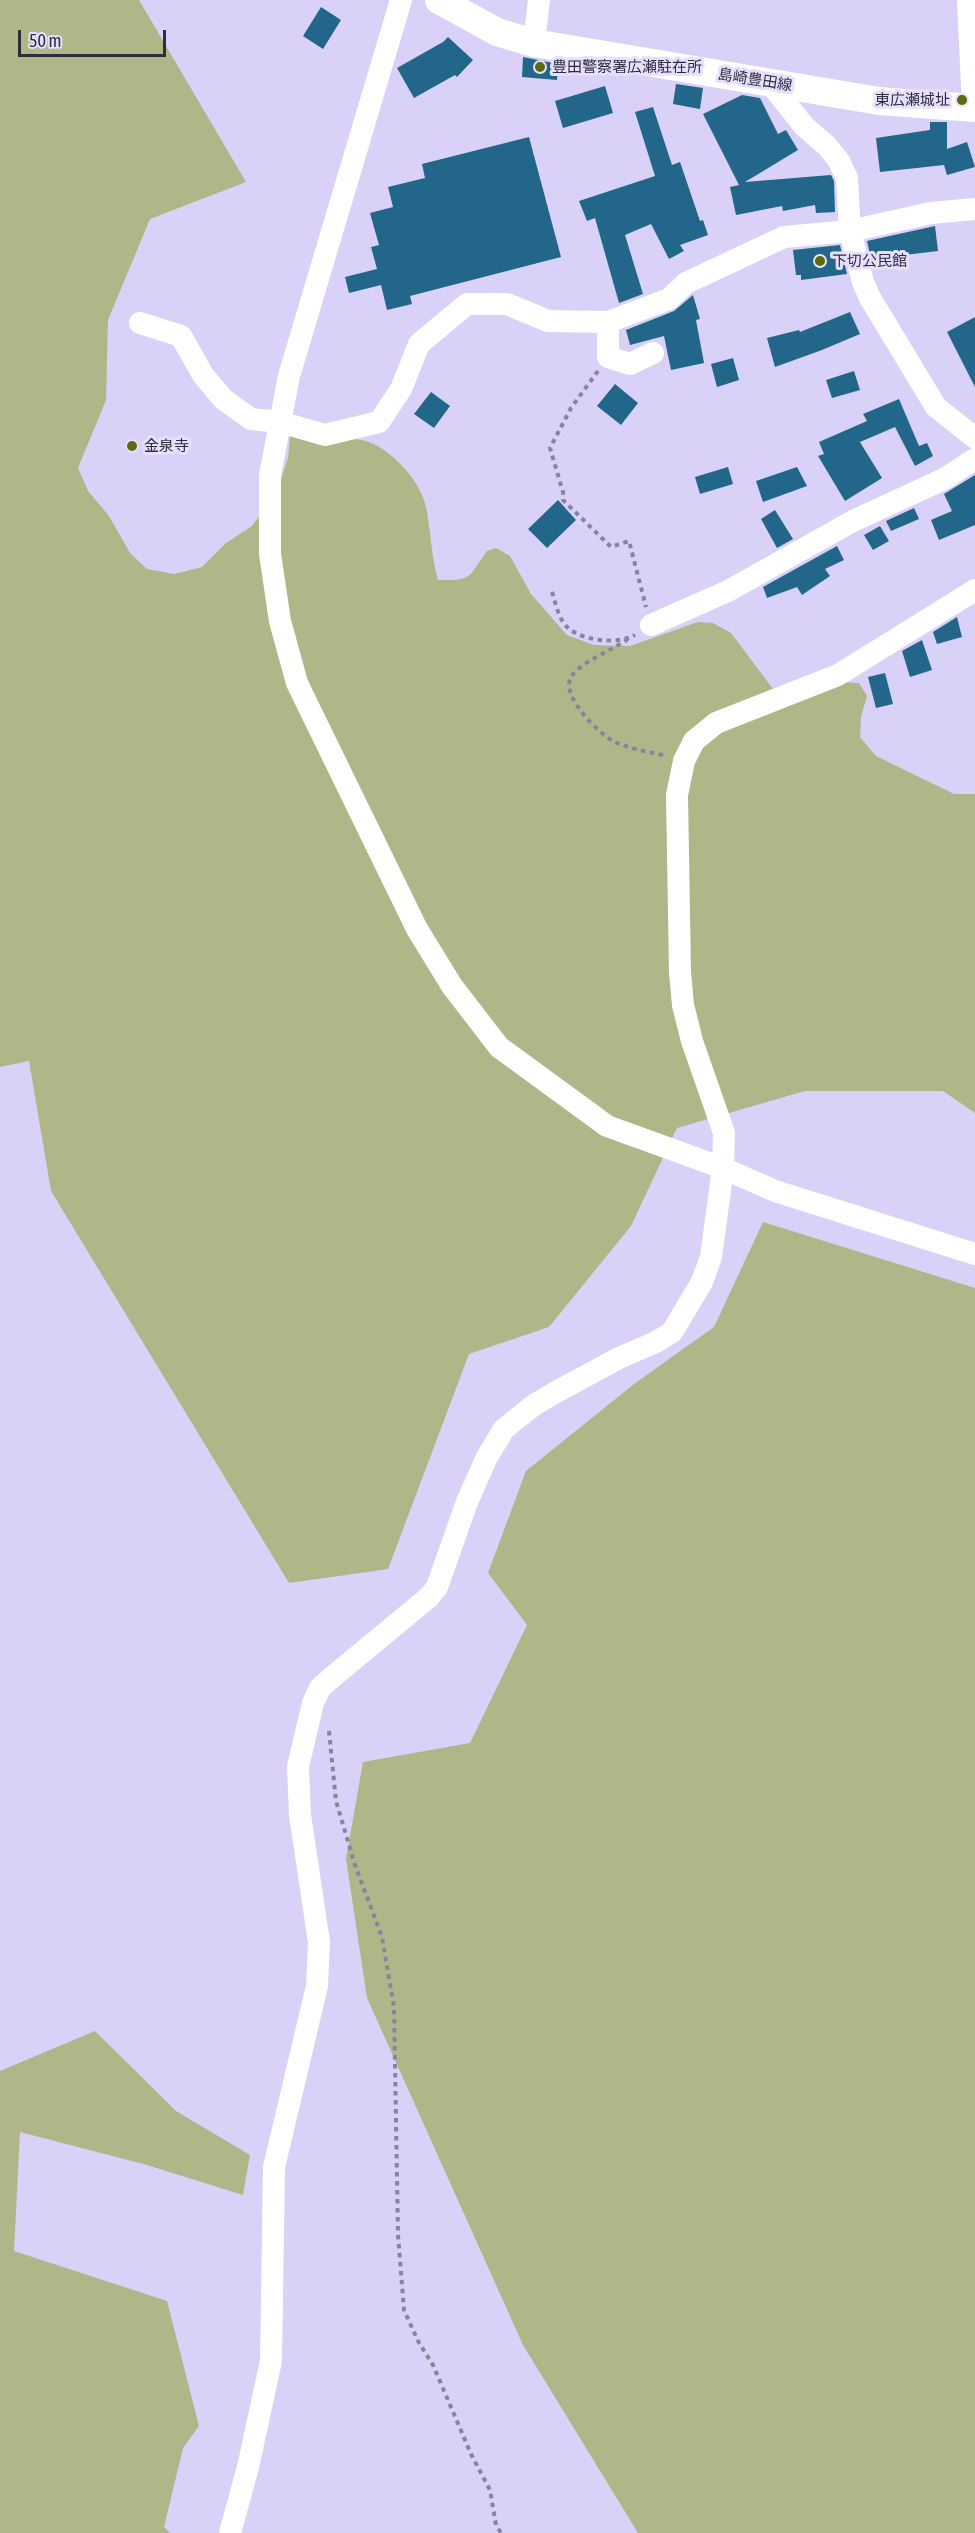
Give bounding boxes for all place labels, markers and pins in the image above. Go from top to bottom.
place label: 豊田警察署広瀬駐在所 [552,58,702,76]
marker: 豊田警察署広瀬駐在所 [533,60,547,74]
place label: 東広瀬城址 [875,91,950,109]
marker: 東広瀬城址 [955,93,969,107]
place label: 下切公民館 [832,252,907,270]
marker: 下切公民館 [813,254,827,268]
place label: 金泉寺 [144,437,189,455]
marker: 金泉寺 [125,439,139,453]

